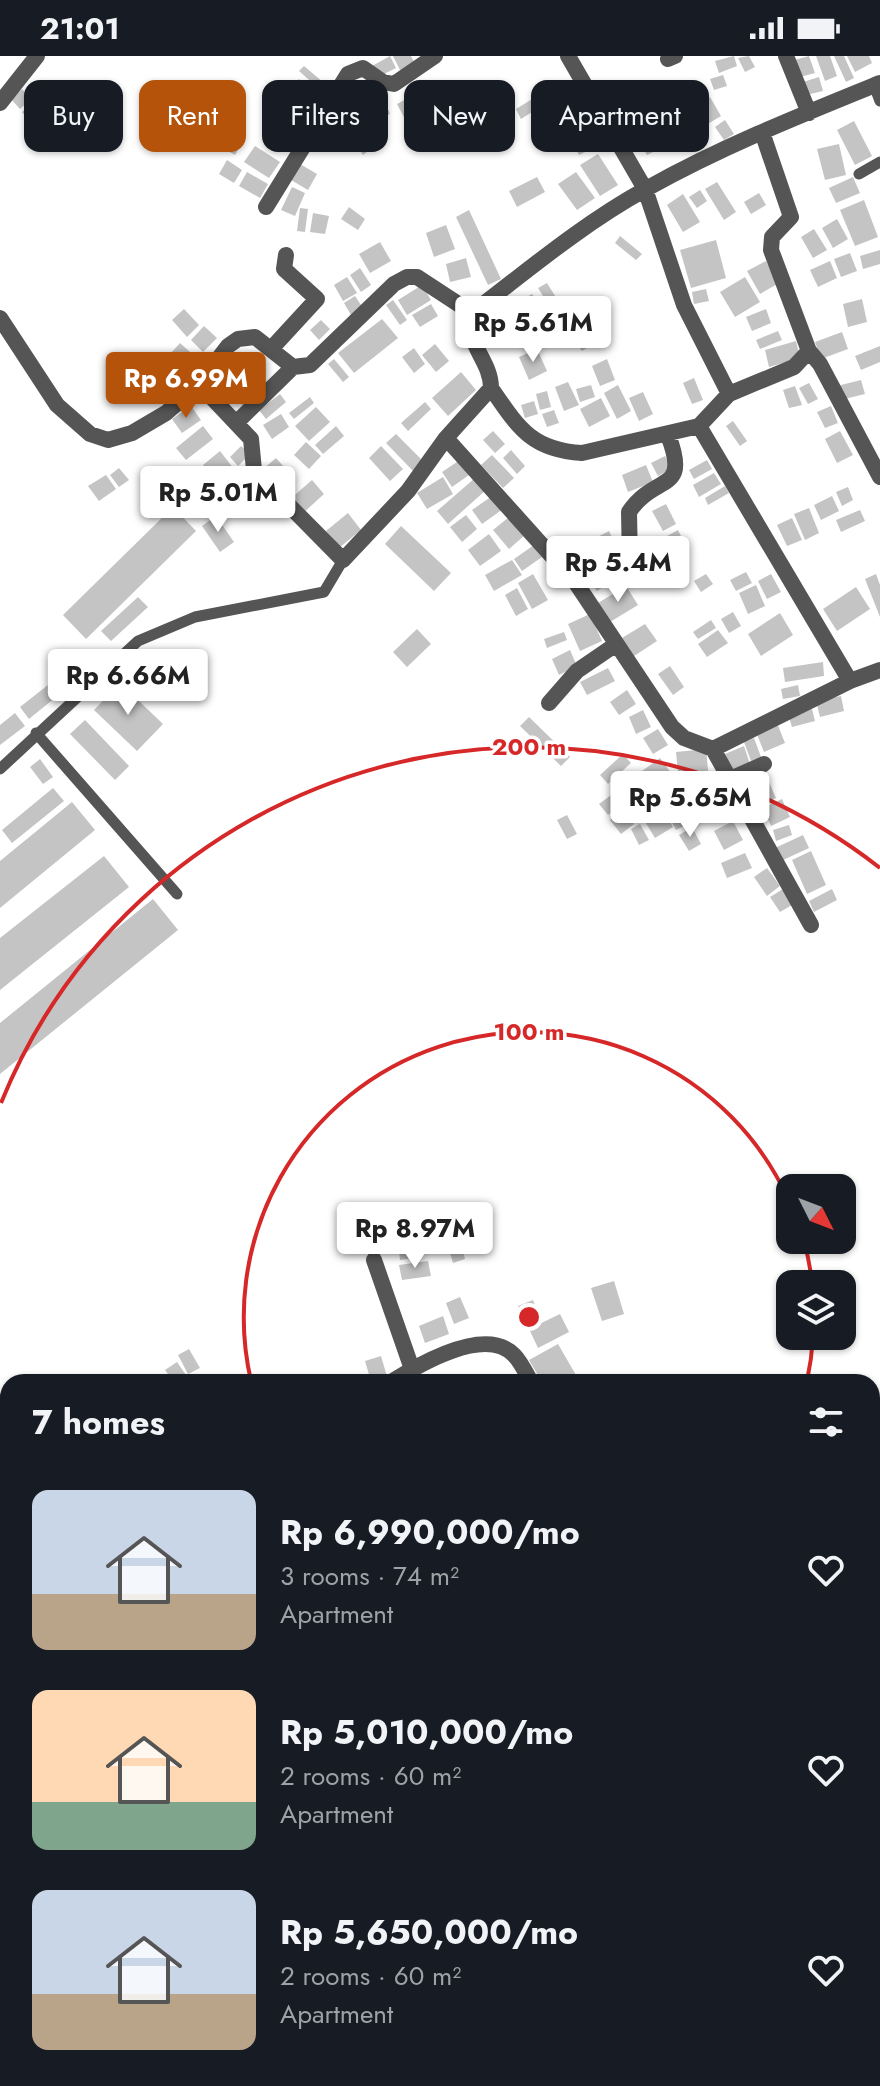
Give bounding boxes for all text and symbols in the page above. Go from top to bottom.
text: 21:01 [40,7,120,50]
chip: Buy [24,80,123,152]
chip: Rent [139,80,246,152]
chip: Filters [262,80,388,152]
chip: New [404,80,515,152]
chip: Apartment [531,80,709,152]
pin: Rp 5.61M [450,296,616,364]
text: Rp 5.61M [473,303,593,341]
pin: Rp 6.99M [103,352,269,420]
text: Rp 6.99M [124,359,248,397]
pin: Rp 5.01M [135,466,301,534]
text: Rp 5.01M [158,473,278,511]
pin: Rp 5.4M [544,536,692,604]
text: Rp 5.4M [564,543,672,581]
pin: Rp 6.66M [45,649,211,717]
text: Rp 6.66M [66,656,190,694]
text: 200 m [492,729,566,764]
pin: Rp 5.65M [607,771,773,839]
text: Rp 5.65M [628,778,752,816]
text: 100 m [494,1014,564,1049]
north arrow [776,1174,856,1254]
map controls [776,1174,856,1350]
pin: Rp 8.97M [332,1202,498,1270]
text: Rp 8.97M [355,1209,475,1247]
button: layers [776,1270,856,1350]
centre of rings [515,1303,543,1331]
text: 7 homes [32,1398,165,1447]
icon: filters [804,1400,848,1444]
text: Rp 6,990,000/mo [280,1508,580,1557]
icon: home [96,1522,192,1618]
icon: heart [804,1548,848,1592]
text: 3 rooms · 74 m² [280,1557,459,1595]
text: Apartment [280,1595,393,1633]
text: Rp 5,010,000/mo [280,1708,573,1757]
icon: home [96,1722,192,1818]
icon: heart [804,1748,848,1792]
text: 2 rooms · 60 m² [280,1757,461,1795]
text: Apartment [280,1795,393,1833]
text: Rp 5,650,000/mo [280,1908,578,1957]
icon: home [96,1922,192,2018]
icon: heart [804,1948,848,1992]
text: 2 rooms · 60 m² [280,1957,461,1995]
text: Apartment [280,1995,393,2033]

